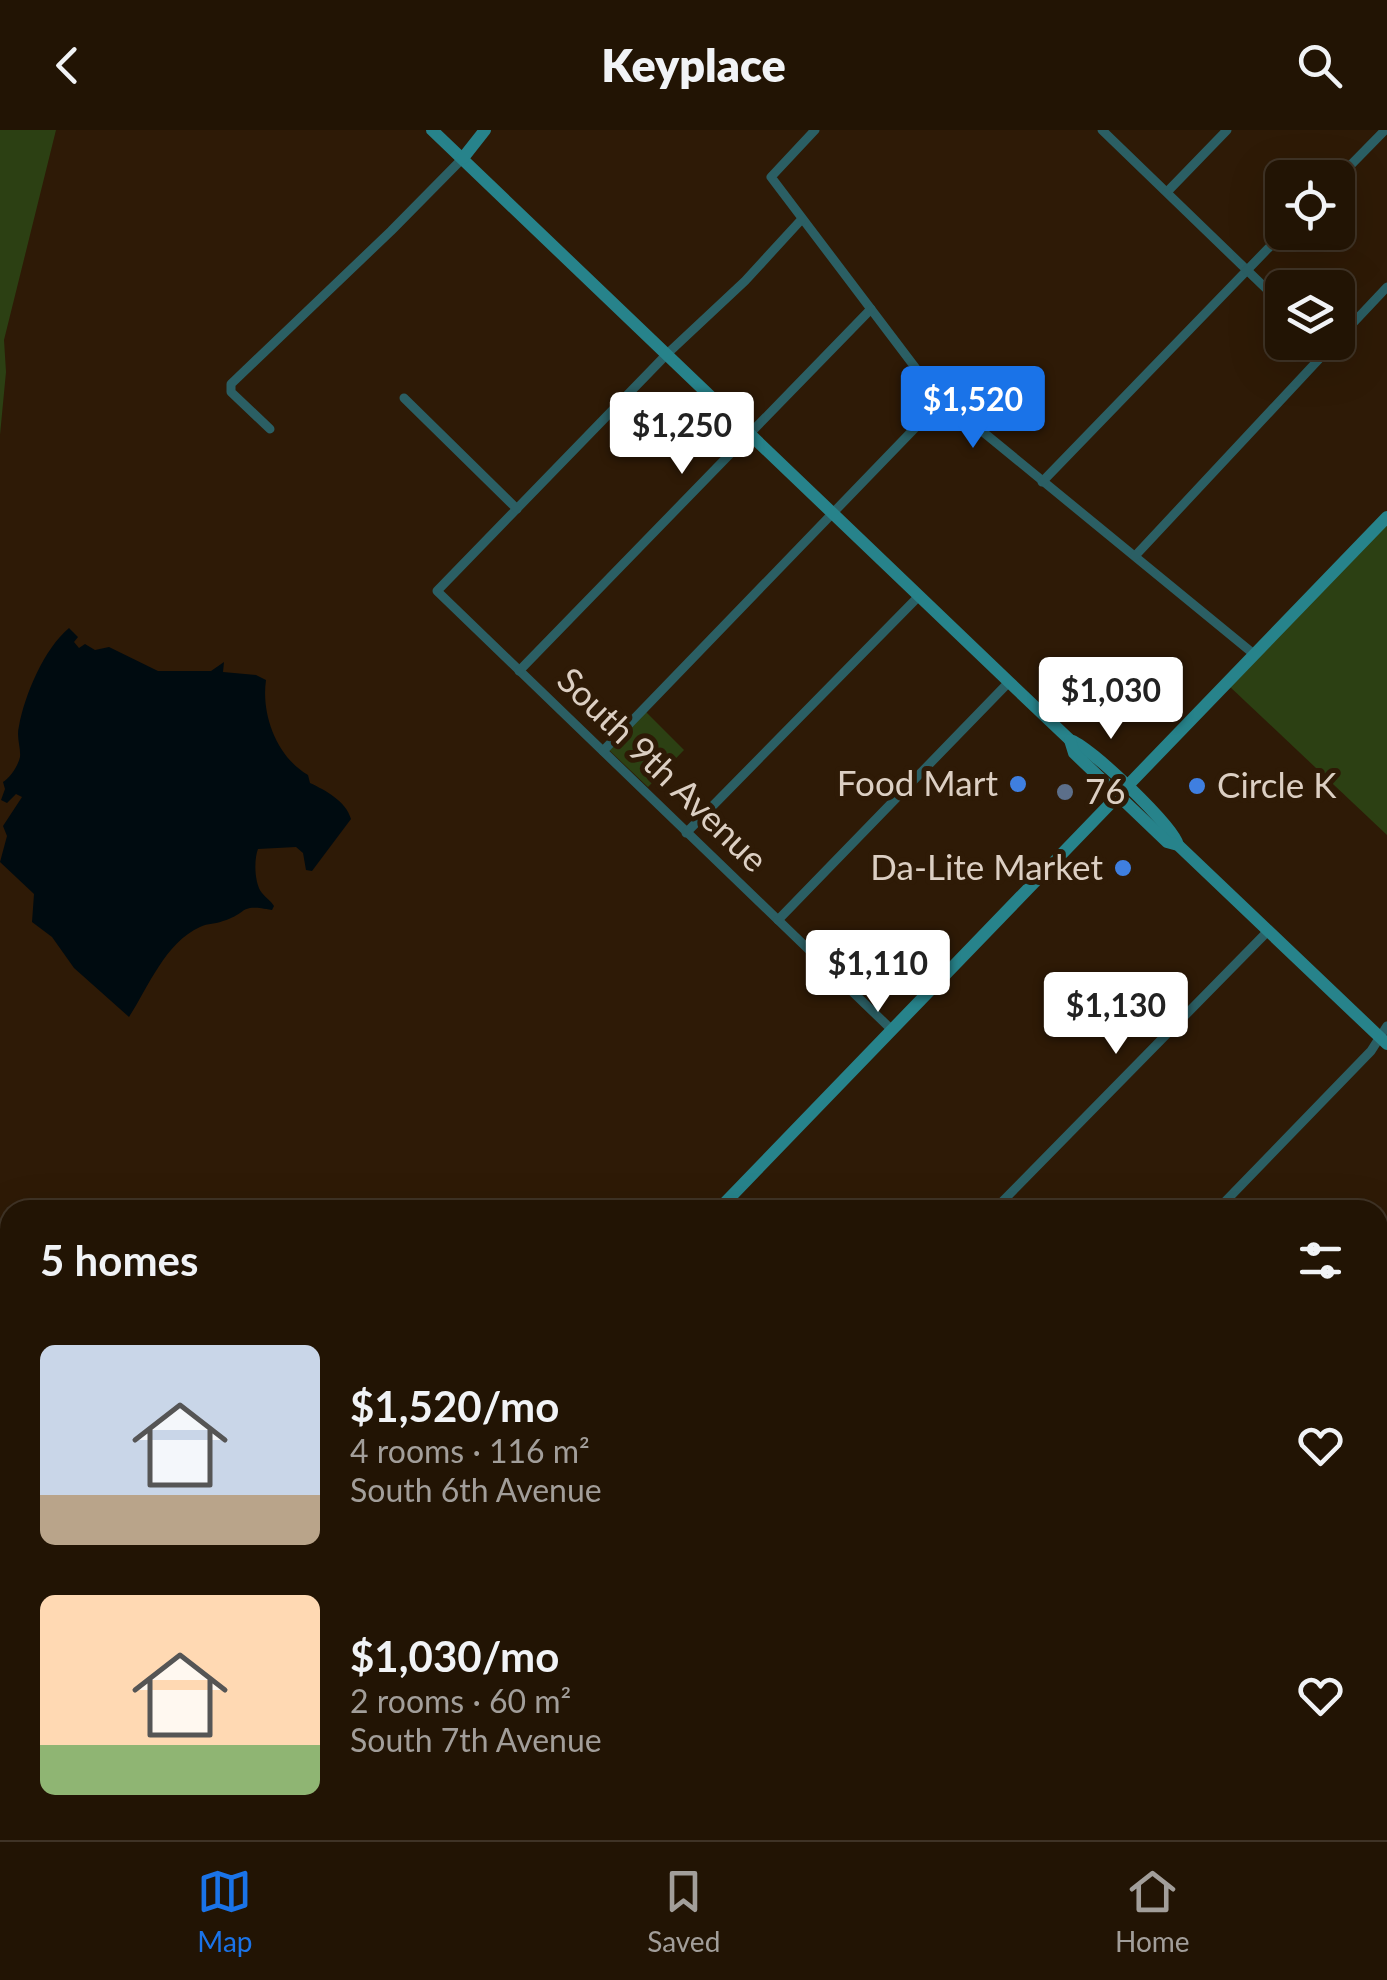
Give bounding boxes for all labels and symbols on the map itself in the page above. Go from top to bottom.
pin: $1,520 [892,366,1054,451]
pin: $1,250 [601,392,763,477]
pin: $1,030 [1030,657,1192,742]
street label: South 9th Avenue [550,658,777,879]
place label: Food Mart [837,761,998,803]
place label: Circle K [1217,763,1337,805]
place label: 76 [1085,769,1126,811]
marker: Food Mart [1007,773,1029,795]
marker: Circle K [1186,775,1208,797]
marker: 76 [1054,781,1076,803]
place label: Da-Lite Market [870,845,1103,887]
marker: Da-Lite Market [1112,857,1134,879]
pin: $1,110 [797,930,959,1015]
pin: $1,130 [1035,972,1197,1057]

